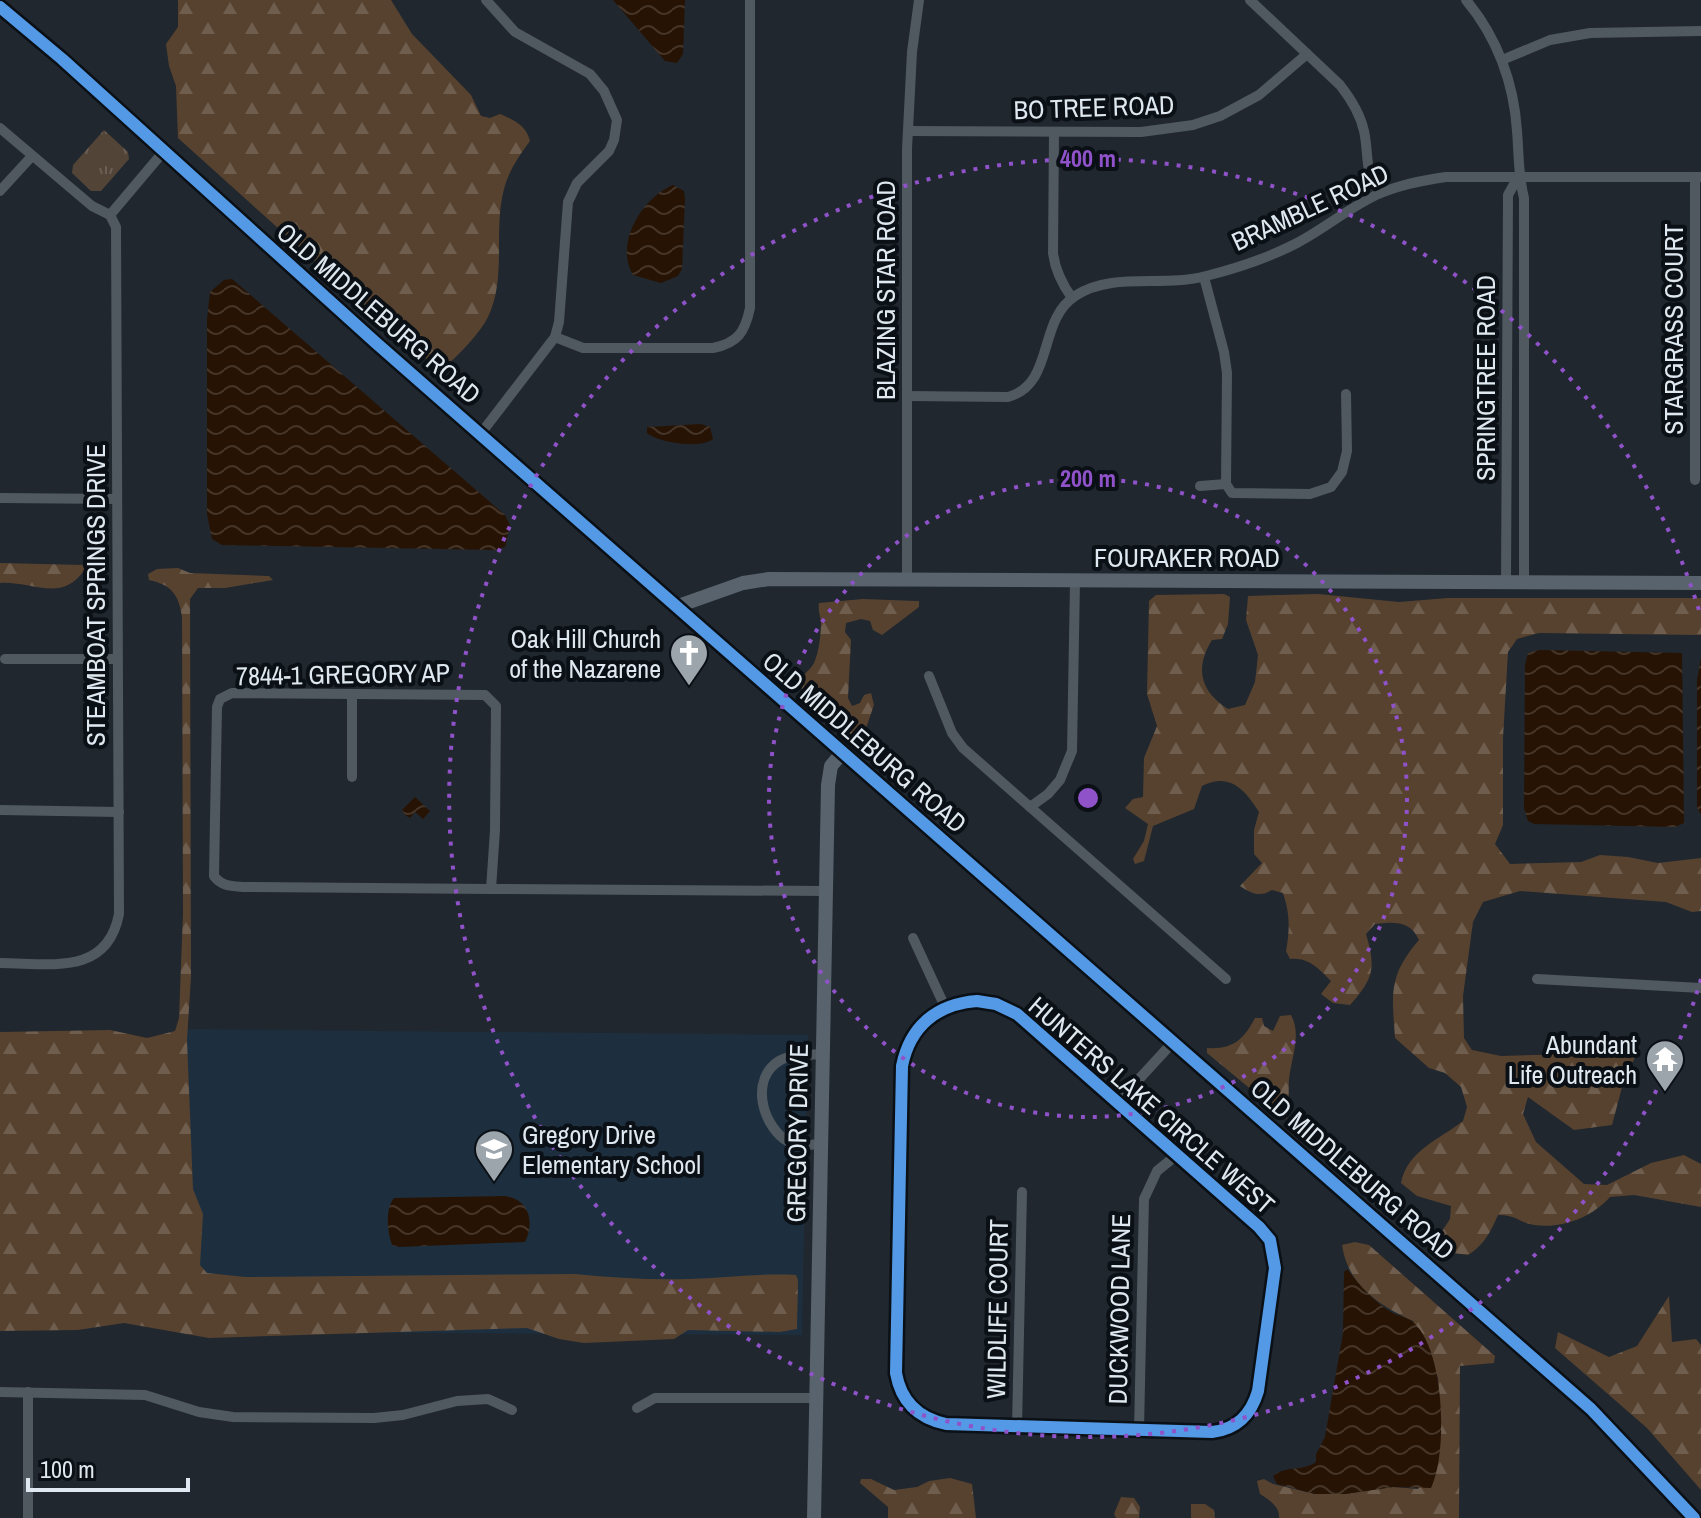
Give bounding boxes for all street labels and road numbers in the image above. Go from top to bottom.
street label: BO TREE ROAD [1013,87,1175,127]
street label: BRAMBLE ROAD [1226,155,1394,259]
street label: BLAZING STAR ROAD [868,180,903,400]
street label: OLD MIDDLEBURG ROAD [270,215,488,411]
street label: STARGRASS COURT [1656,223,1691,435]
street label: SPRINGTREE ROAD [1468,275,1503,481]
street label: STEAMBOAT SPRINGS DRIVE [78,444,113,746]
street label: FOURAKER ROAD [1094,540,1280,575]
street label: OLD MIDDLEBURG ROAD [756,644,974,840]
street label: 7844-1 GREGORY AP [236,655,450,693]
street label: HUNTERS LAKE CIRCLE WEST [1022,988,1282,1222]
street label: GREGORY DRIVE [778,1043,816,1223]
street label: OLD MIDDLEBURG ROAD [1244,1071,1462,1267]
street label: DUCKWOOD LANE [1100,1213,1138,1405]
street label: WILDLIFE COURT [978,1219,1016,1399]

